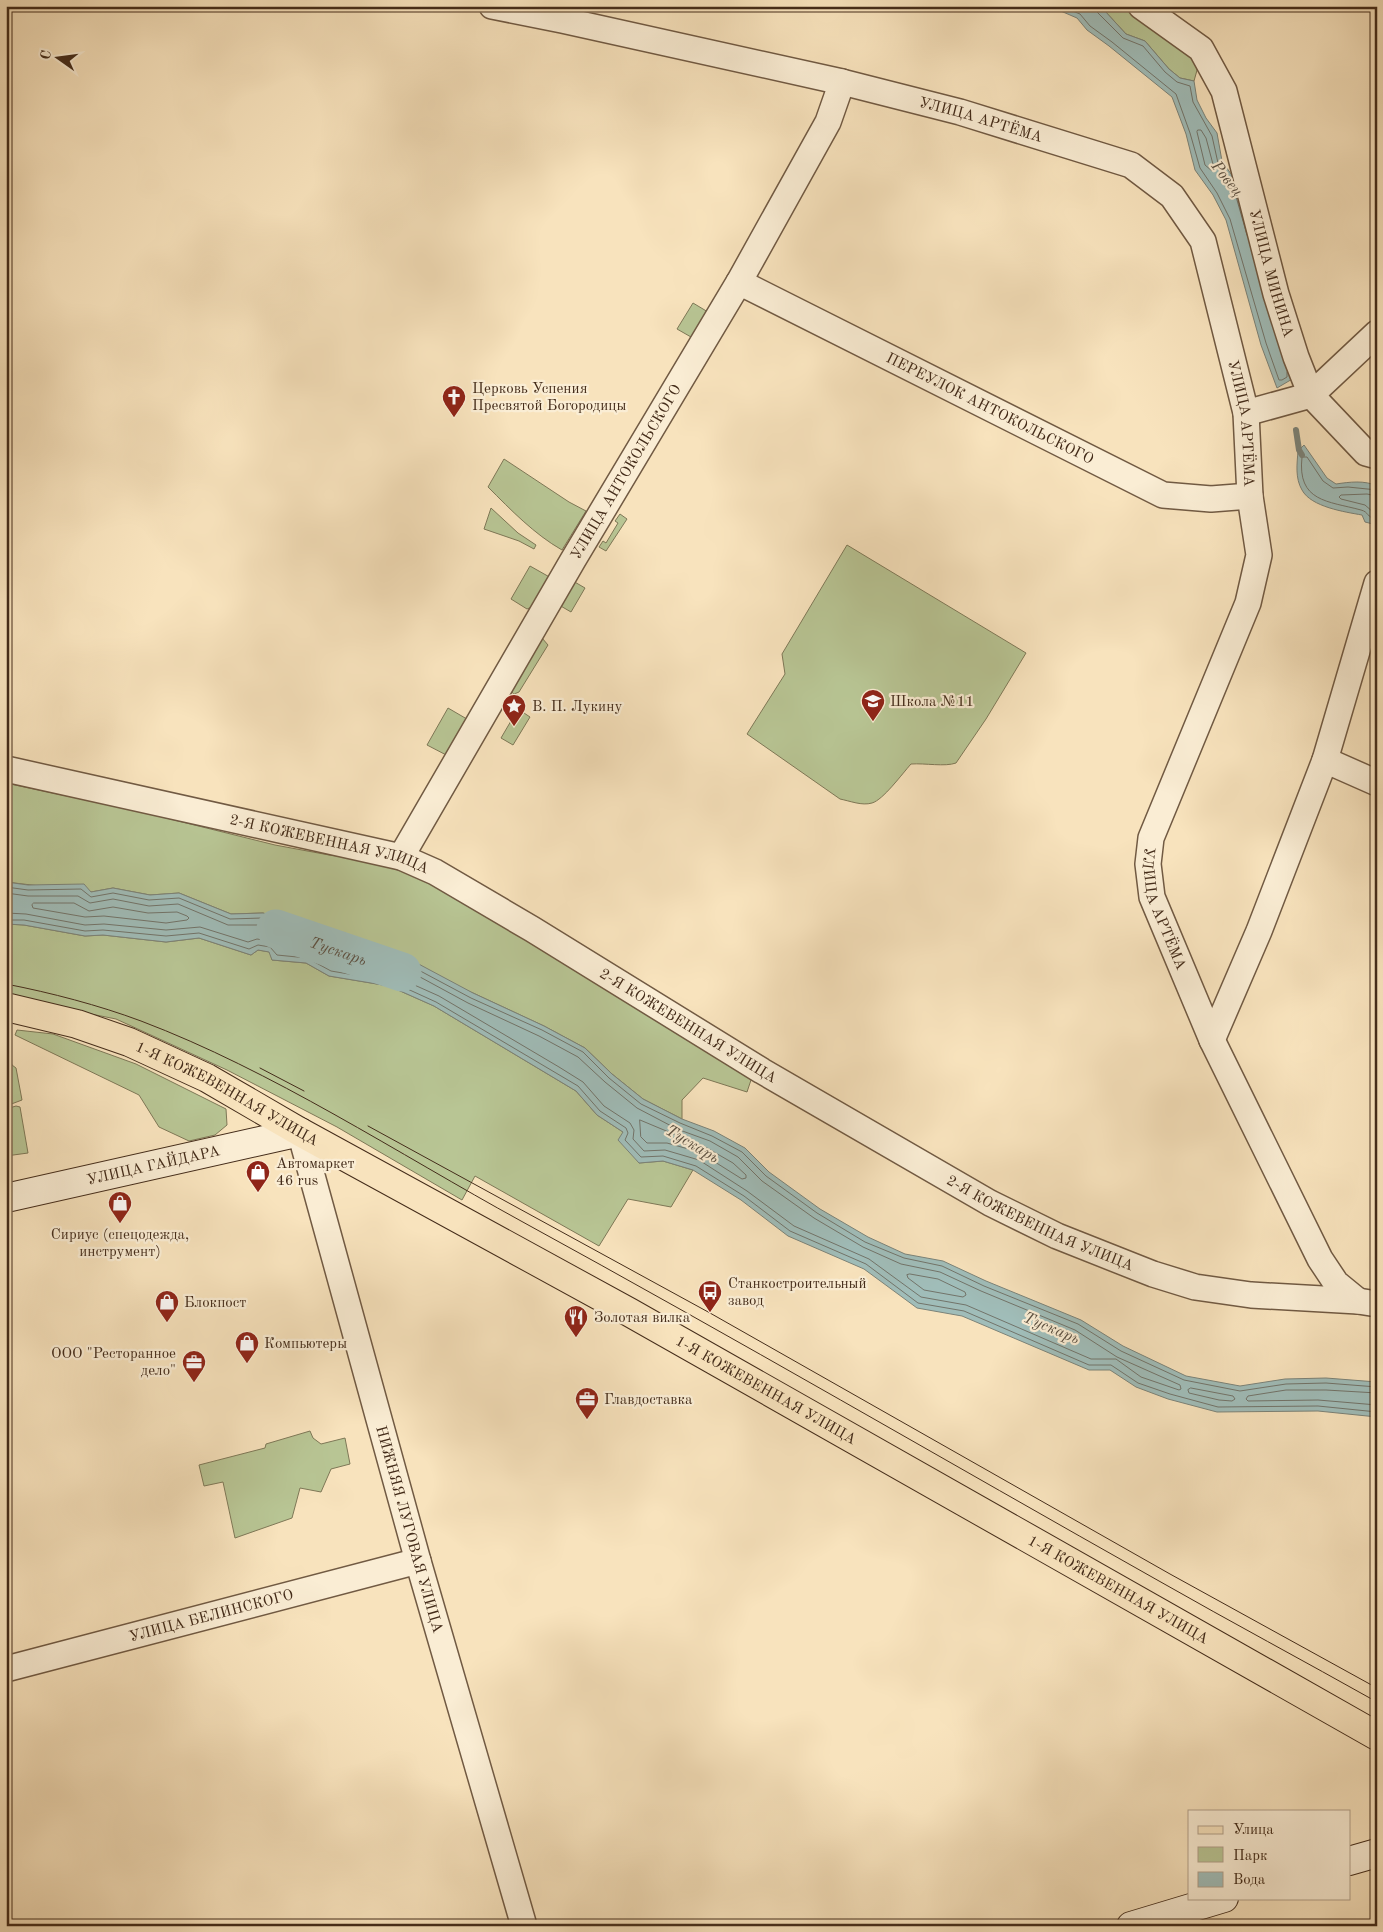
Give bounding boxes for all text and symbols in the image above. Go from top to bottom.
north arrow [32,32,82,82]
text: С [38,49,54,61]
street label: УЛИЦА АРТЁМА [917,96,1044,146]
water label: Ровец [1207,158,1245,200]
street label: УЛИЦА МИНИНА [1246,208,1295,340]
street label: ПЕРЕУЛОК АНТОКОЛЬСКОГО [883,351,1096,468]
street label: УЛИЦА АРТЁМА [1224,359,1257,488]
place label: Церковь Успения Пресвятой Богородицы [472,382,627,414]
street label: УЛИЦА АНТОКОЛЬСКОГО [569,382,685,563]
church icon: Церковь Успения Пресвятой Богородицы [441,384,467,418]
school or university icon: Школа №11 [860,688,886,722]
place icon: В. П. Лукину [501,693,527,727]
place label: Школа №11 [890,695,974,710]
place label: В. П. Лукину [532,700,622,715]
street label: 2-Я КОЖЕВЕННАЯ УЛИЦА [228,813,431,877]
street label: УЛИЦА АРТЁМА [1138,846,1188,973]
water label: Тускарь [307,935,368,969]
street label: 2-Я КОЖЕВЕННАЯ УЛИЦА [596,967,779,1087]
street label: 1-Я КОЖЕВЕННАЯ УЛИЦА [133,1040,321,1150]
water label: Тускарь [662,1123,722,1167]
street label: УЛИЦА ГАЙДАРА [86,1144,222,1189]
place label: Автомаркет 46 rus [276,1157,355,1189]
shop icon: Автомаркет 46 rus [245,1159,271,1193]
street label: 2-Я КОЖЕВЕННАЯ УЛИЦА [943,1173,1136,1275]
shop icon: Сириус (спецодежда, инструмент) [107,1190,133,1224]
place label: Сириус (спецодежда, инструмент) [51,1228,189,1260]
place label: Станкостроительный завод [728,1277,867,1309]
bus stop icon: Станкостроительный завод [697,1279,723,1313]
shop icon: Блокпост [154,1289,180,1323]
place label: Блокпост [184,1296,246,1311]
restaurant icon: Золотая вилка [563,1304,589,1338]
water label: Тускарь [1021,1310,1082,1348]
place label: Золотая вилка [594,1311,691,1326]
shop icon: Компьютеры [234,1330,260,1364]
street label: 1-Я КОЖЕВЕННАЯ УЛИЦА [672,1334,859,1448]
place label: Компьютеры [264,1337,347,1352]
place label: ООО "Ресторанное дело" [51,1347,176,1379]
office icon: ООО "Ресторанное дело" [181,1349,207,1383]
office icon: Главдоставка [574,1386,600,1420]
place label: Главдоставка [604,1393,693,1408]
street label: НИЖНЯЯ ЛУГОВАЯ УЛИЦА [372,1424,445,1635]
street label: 1-Я КОЖЕВЕННАЯ УЛИЦА [1025,1534,1211,1648]
street label: УЛИЦА БЕЛИНСКОГО [128,1588,295,1645]
legend [1188,1810,1350,1900]
text: Улица [1233,1823,1274,1838]
text: Парк [1233,1849,1268,1864]
text: Вода [1233,1873,1266,1888]

